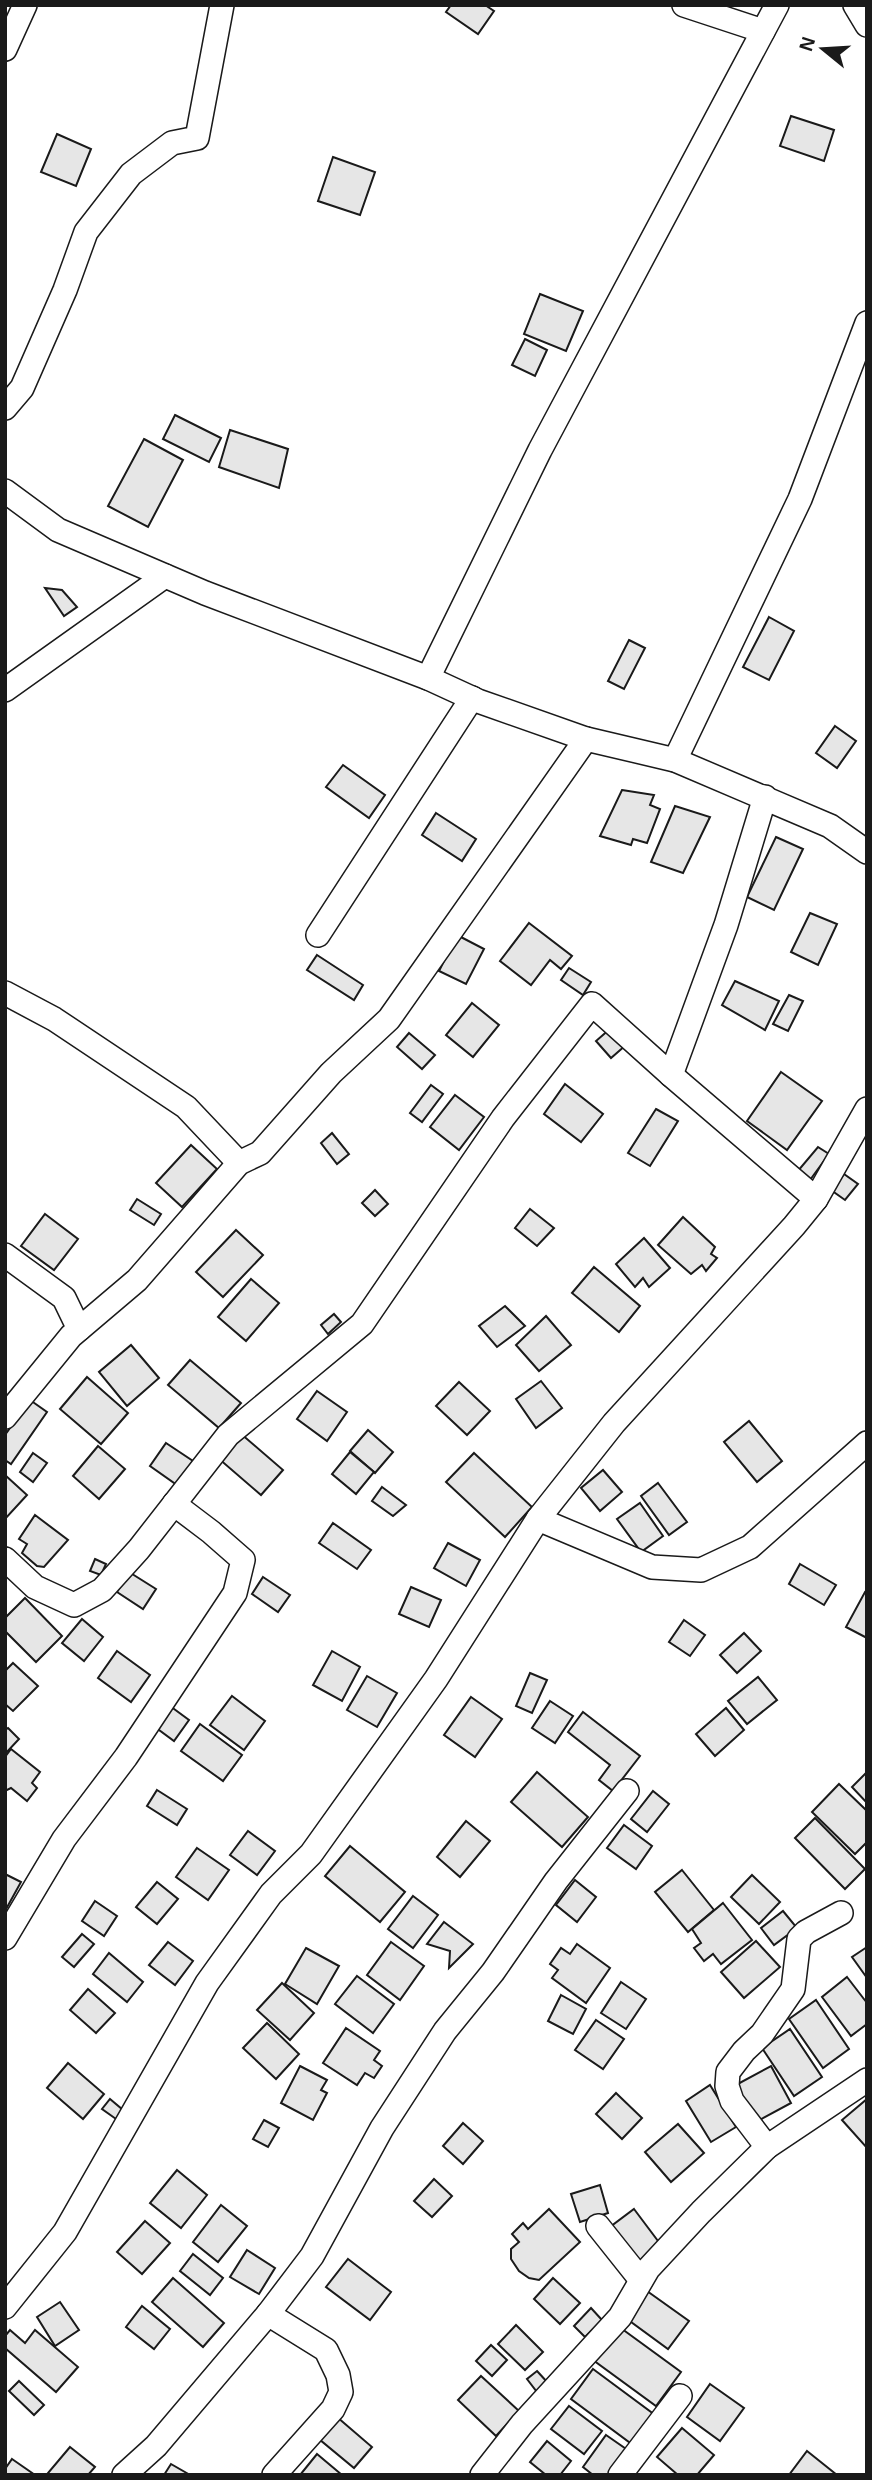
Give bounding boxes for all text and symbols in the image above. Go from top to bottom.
north arrow [788,14,858,84]
text: N [795,34,819,54]

